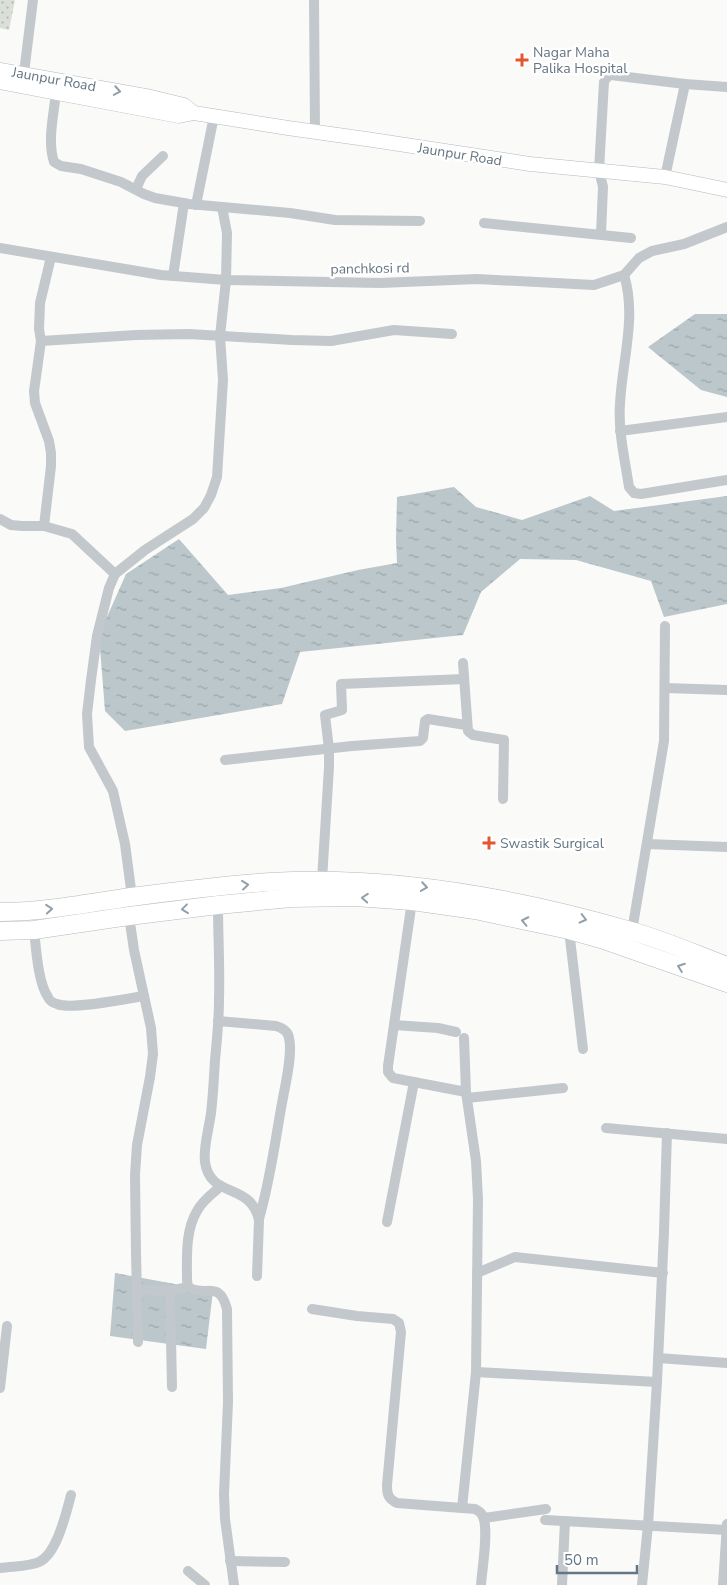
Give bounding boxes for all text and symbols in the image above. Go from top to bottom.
place label: Nagar Maha Palika Hospital [533,43,628,78]
marker: Nagar Maha Palika Hospital [515,53,529,67]
street label: Jaunpur Road [9,63,97,96]
one-way arrow [112,85,121,95]
street label: Jaunpur Road [415,138,503,171]
street label: panchkosi rd [330,258,410,279]
place label: Swastik Surgical [500,834,605,853]
marker: Swastik Surgical [482,836,496,850]
one-way arrow [241,880,249,891]
one-way arrow [421,881,429,892]
one-way arrow [361,892,369,903]
one-way arrow [45,903,53,914]
one-way arrow [181,903,190,913]
one-way arrow [579,913,588,924]
one-way arrow [521,916,530,927]
one-way arrow [677,963,686,973]
scale bar [557,1542,637,1574]
text: 50 m [564,1550,599,1570]

